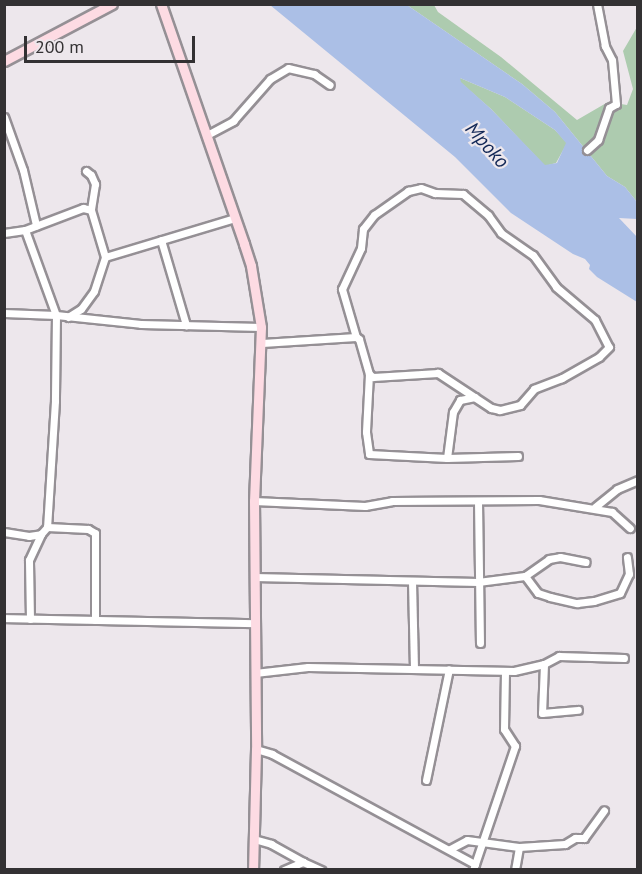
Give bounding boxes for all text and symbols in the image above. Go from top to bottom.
scale bar [27,24,198,62]
text: 200 m [35,35,84,58]
water label: Mpoko [460,117,514,173]

